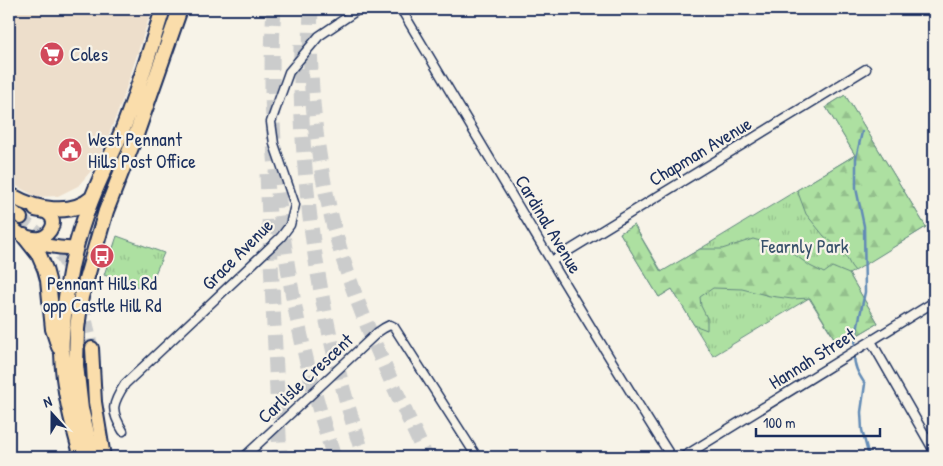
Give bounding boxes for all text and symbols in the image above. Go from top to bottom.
supermarket icon: Coles [39,41,65,67]
place label: Coles [70,41,108,67]
street label: Chapman Avenue [644,110,757,192]
place label: West Pennant Hills Post Office [88,126,196,174]
public building icon: West Pennant Hills Post Office [57,137,83,163]
street label: Cardinal Avenue [509,170,589,278]
street label: Grace Avenue [196,212,279,295]
park label: Fearnly Park [760,233,849,259]
bus stop icon: Pennant Hills Rd opp Castle Hill Rd [89,243,115,269]
place label: Pennant Hills Rd opp Castle Hill Rd [43,270,162,318]
street label: Hannah Street [764,321,861,395]
street label: Carlisle Crescent [252,327,359,429]
north arrow [28,388,78,438]
text: N [40,391,55,412]
scale bar [756,406,879,438]
text: 100 m [763,412,796,433]

